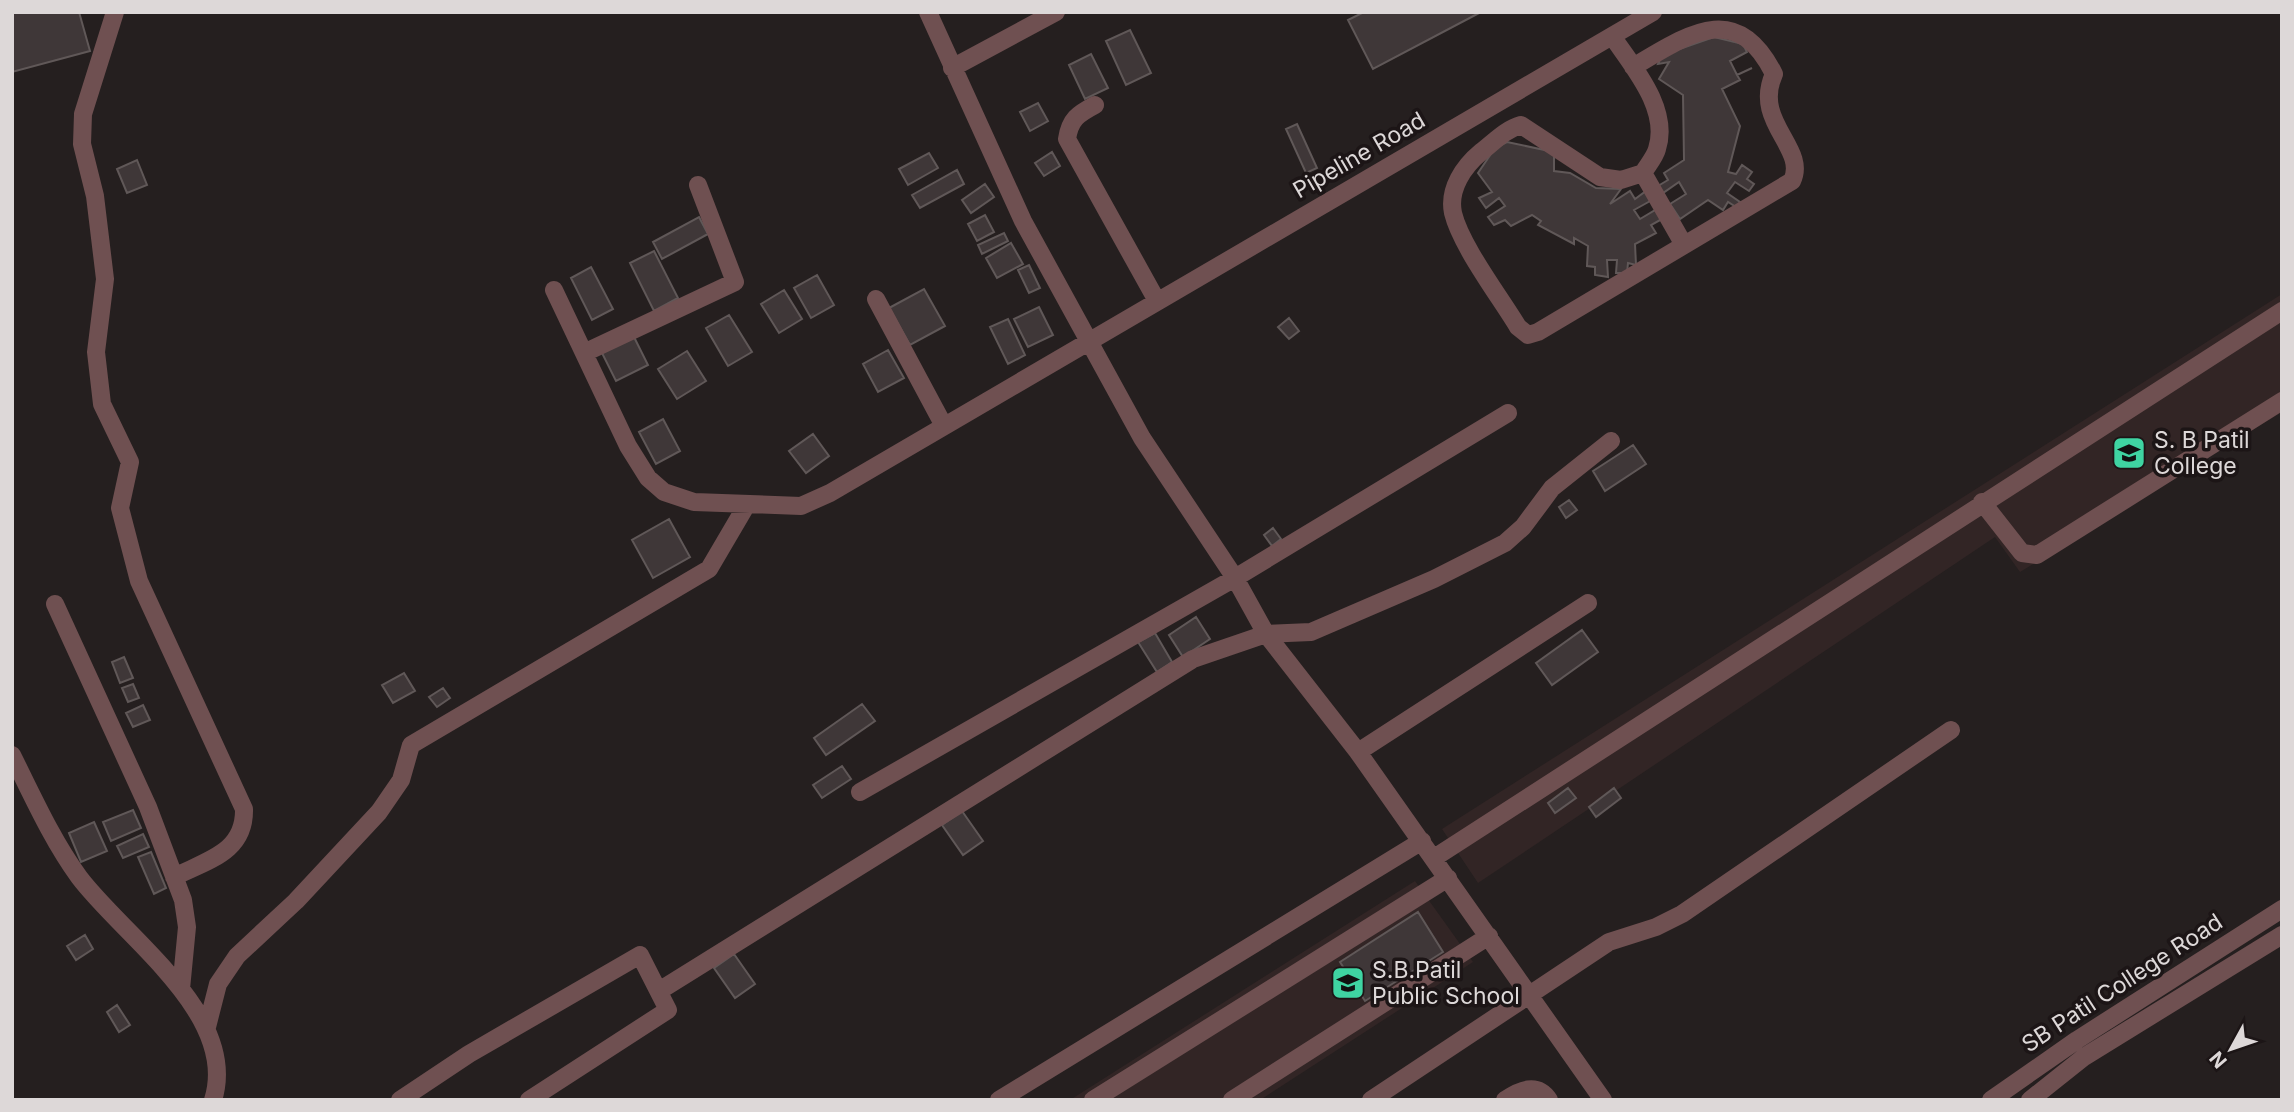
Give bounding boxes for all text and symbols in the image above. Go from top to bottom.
street label: Pipeline Road [1288,106,1430,204]
place label: S. B Patil College [2154,426,2250,480]
school or university icon: S. B Patil College [2110,434,2148,472]
street label: SB Patil College Road [2016,908,2228,1058]
place label: S.B.Patil Public School [1372,956,1520,1010]
school or university icon: S.B.Patil Public School [1329,964,1367,1002]
north arrow [2196,1014,2266,1084]
text: N [2205,1047,2232,1073]

